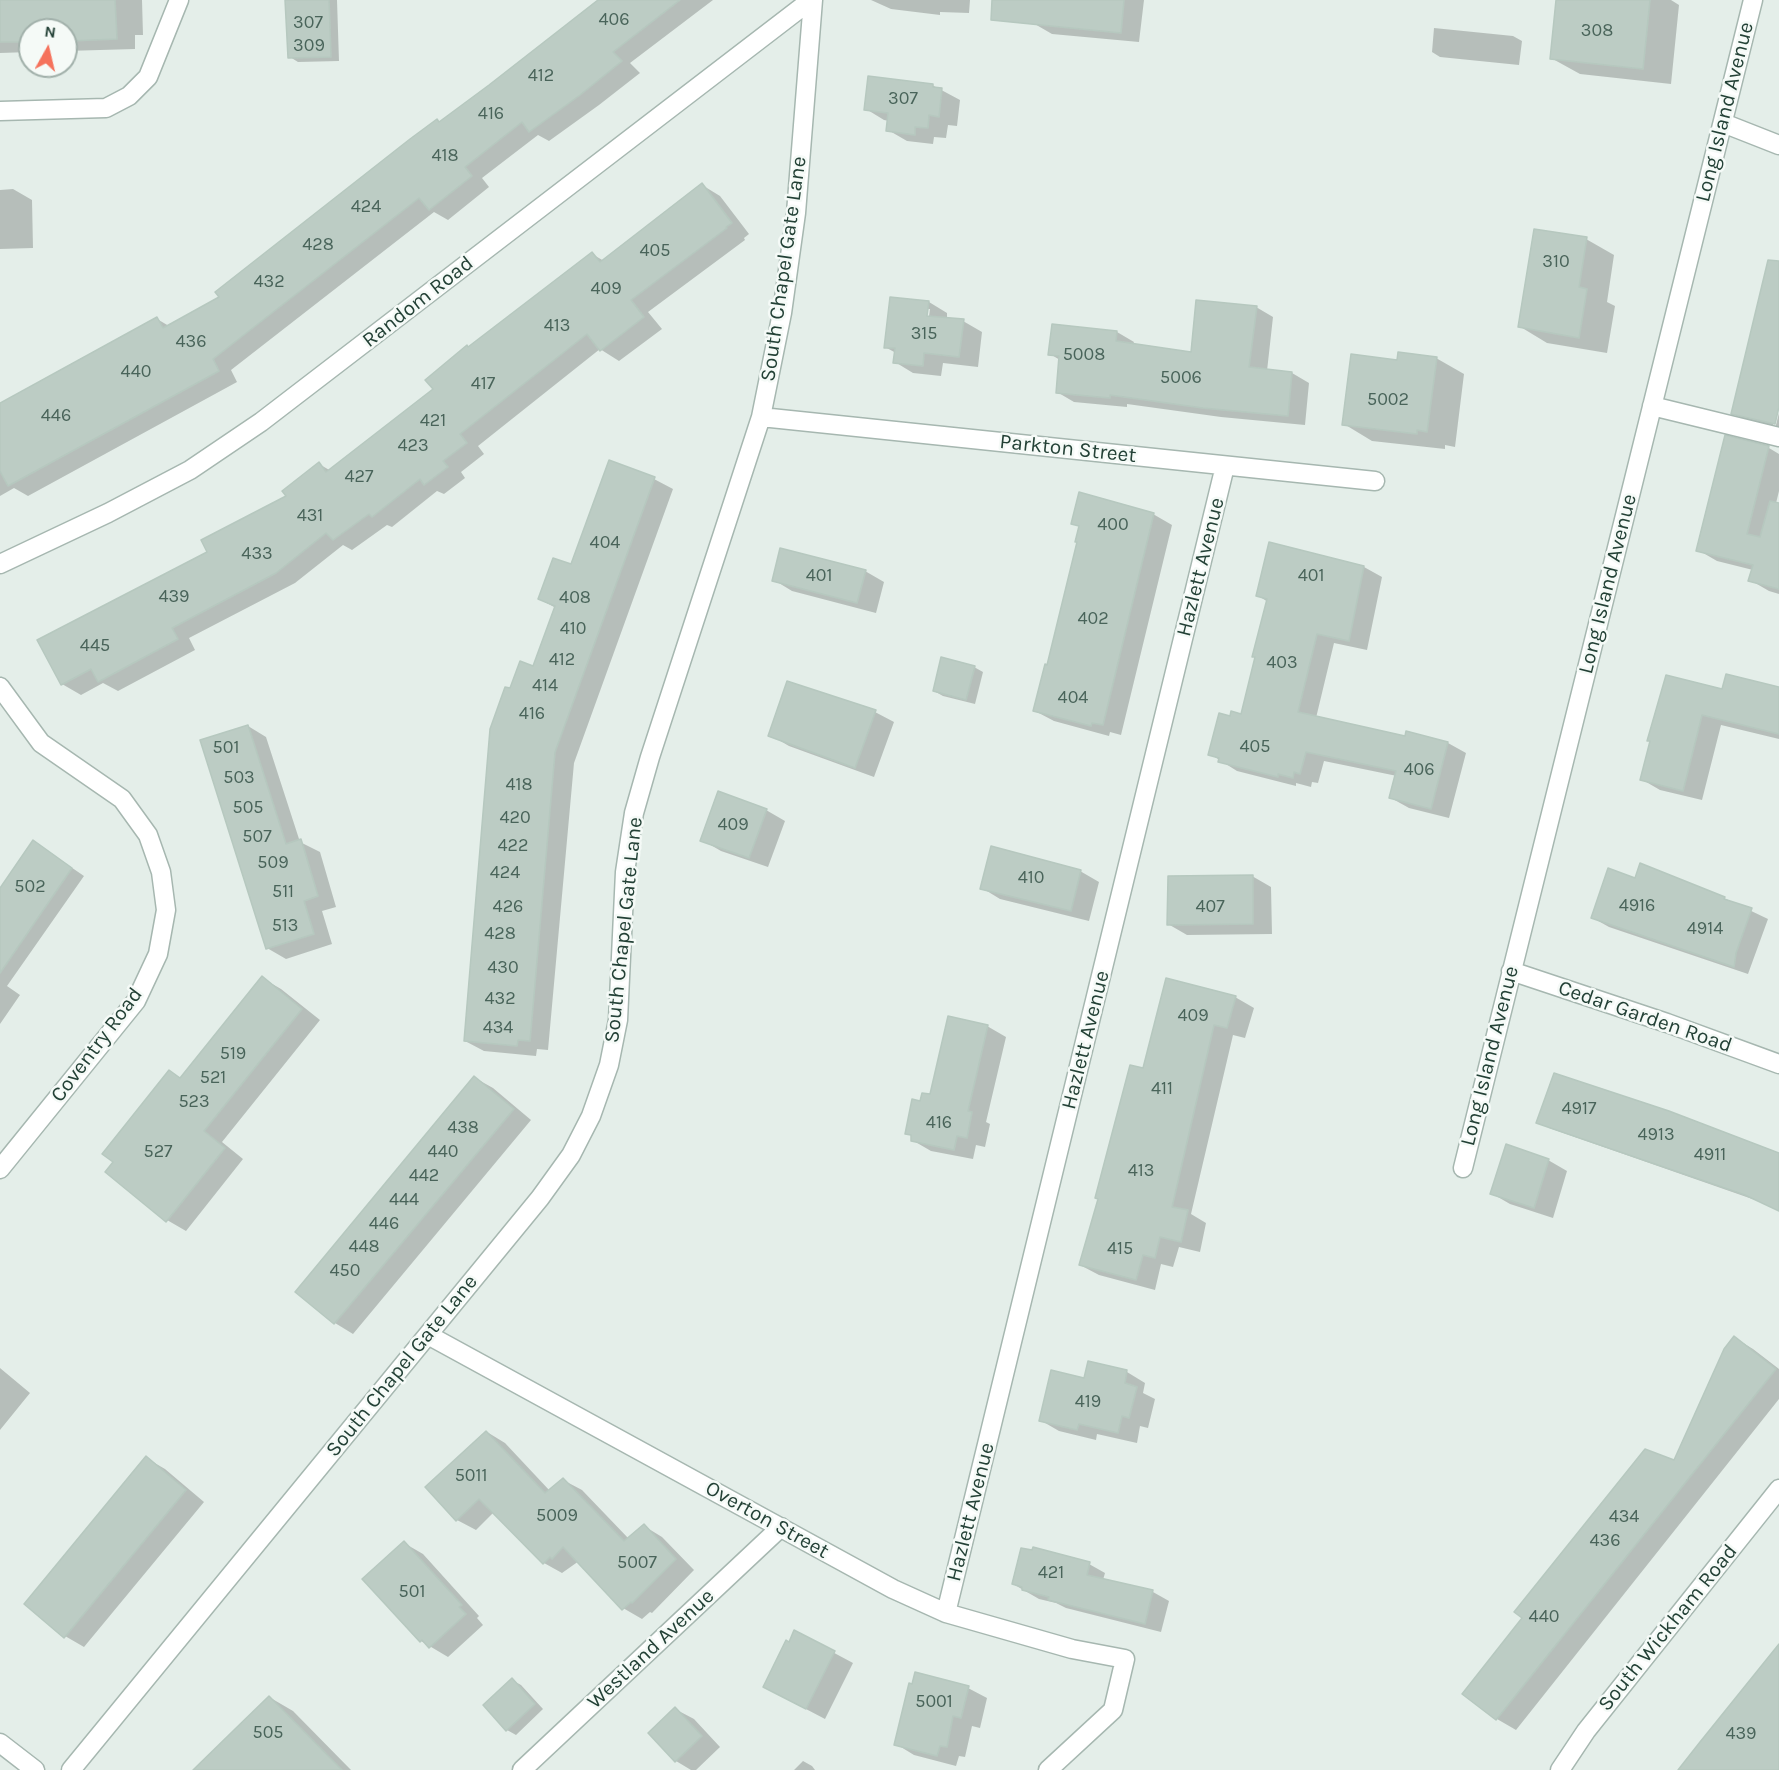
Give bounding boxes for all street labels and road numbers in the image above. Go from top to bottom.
street label: Long Island Avenue [1690,20,1760,204]
street label: South Chapel Gate Lane [756,155,812,383]
street label: Random Road [357,251,479,353]
street label: Parkton Street [998,429,1138,469]
street label: Long Island Avenue [1573,492,1643,676]
street label: Hazlett Avenue [1172,495,1230,639]
street label: South Chapel Gate Lane [600,816,648,1044]
street label: Long Island Avenue [1455,964,1525,1148]
street label: Hazlett Avenue [1057,968,1115,1112]
street label: Cedar Garden Road [1555,975,1735,1059]
street label: Coventry Road [46,983,148,1107]
street label: South Chapel Gate Lane [321,1270,483,1462]
street label: Hazlett Avenue [942,1440,1000,1584]
street label: Overton Street [701,1476,833,1564]
street label: South Wickham Road [1593,1539,1743,1717]
street label: Westland Avenue [582,1584,720,1714]

